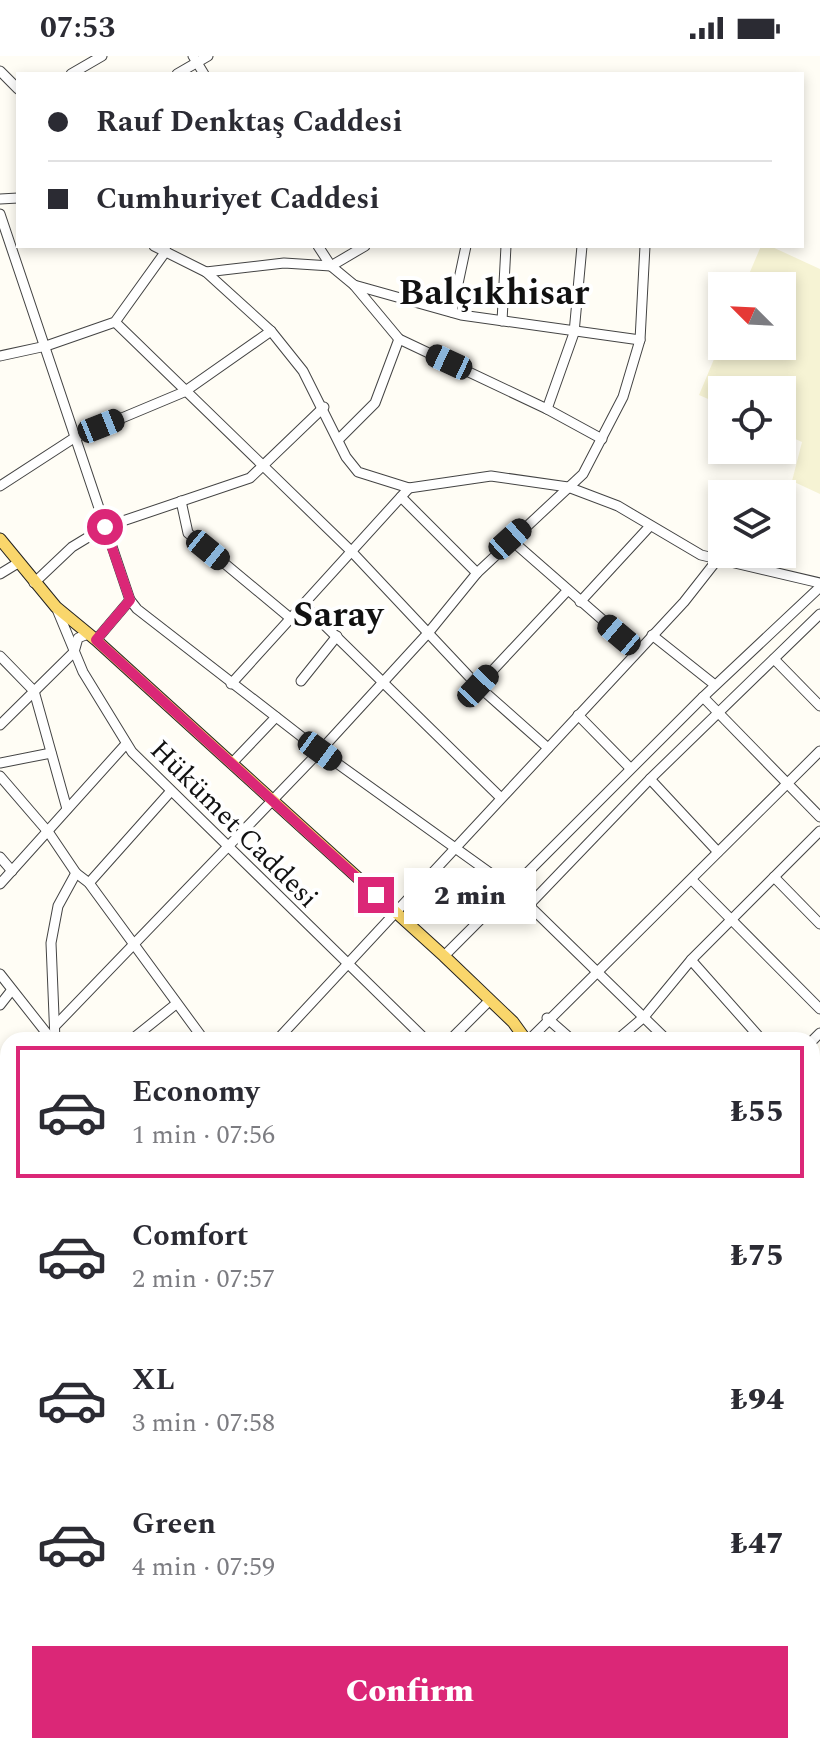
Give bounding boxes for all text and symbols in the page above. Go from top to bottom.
text: 07:53 [40,5,115,51]
text: Rauf Denktaş Caddesi [96,99,402,145]
text: Cumhuriyet Caddesi [96,176,379,222]
district label: Balçıkhisar [399,266,590,321]
north arrow [708,272,796,360]
map controls [708,272,796,568]
car [422,341,476,383]
button: locate [708,376,796,464]
car [74,406,128,446]
button: layers [708,480,796,568]
route start [87,509,123,545]
car [484,514,536,564]
car [182,526,234,574]
district label: Saray [293,588,385,643]
car [593,610,645,660]
car [453,660,503,712]
car [294,727,346,775]
street label: Hükümet Caddesi [140,730,328,918]
callout: 2 min [404,867,536,923]
text: 2 min [434,876,506,916]
route end [358,877,394,913]
text: Economy [132,1069,259,1115]
icon: car [36,1076,108,1148]
text: ₺55 [730,1089,784,1135]
text: 1 min · 07:56 [132,1115,275,1155]
text: Comfort [132,1213,248,1259]
icon: car [36,1220,108,1292]
text: ₺75 [730,1233,784,1279]
text: 2 min · 07:57 [132,1259,275,1299]
text: XL [132,1357,175,1403]
icon: car [36,1364,108,1436]
text: ₺94 [730,1377,784,1423]
text: 3 min · 07:58 [132,1403,275,1443]
text: Green [132,1501,216,1547]
icon: car [36,1508,108,1580]
text: ₺47 [730,1521,784,1567]
text: 4 min · 07:59 [132,1547,275,1587]
button: Confirm [32,1646,788,1738]

